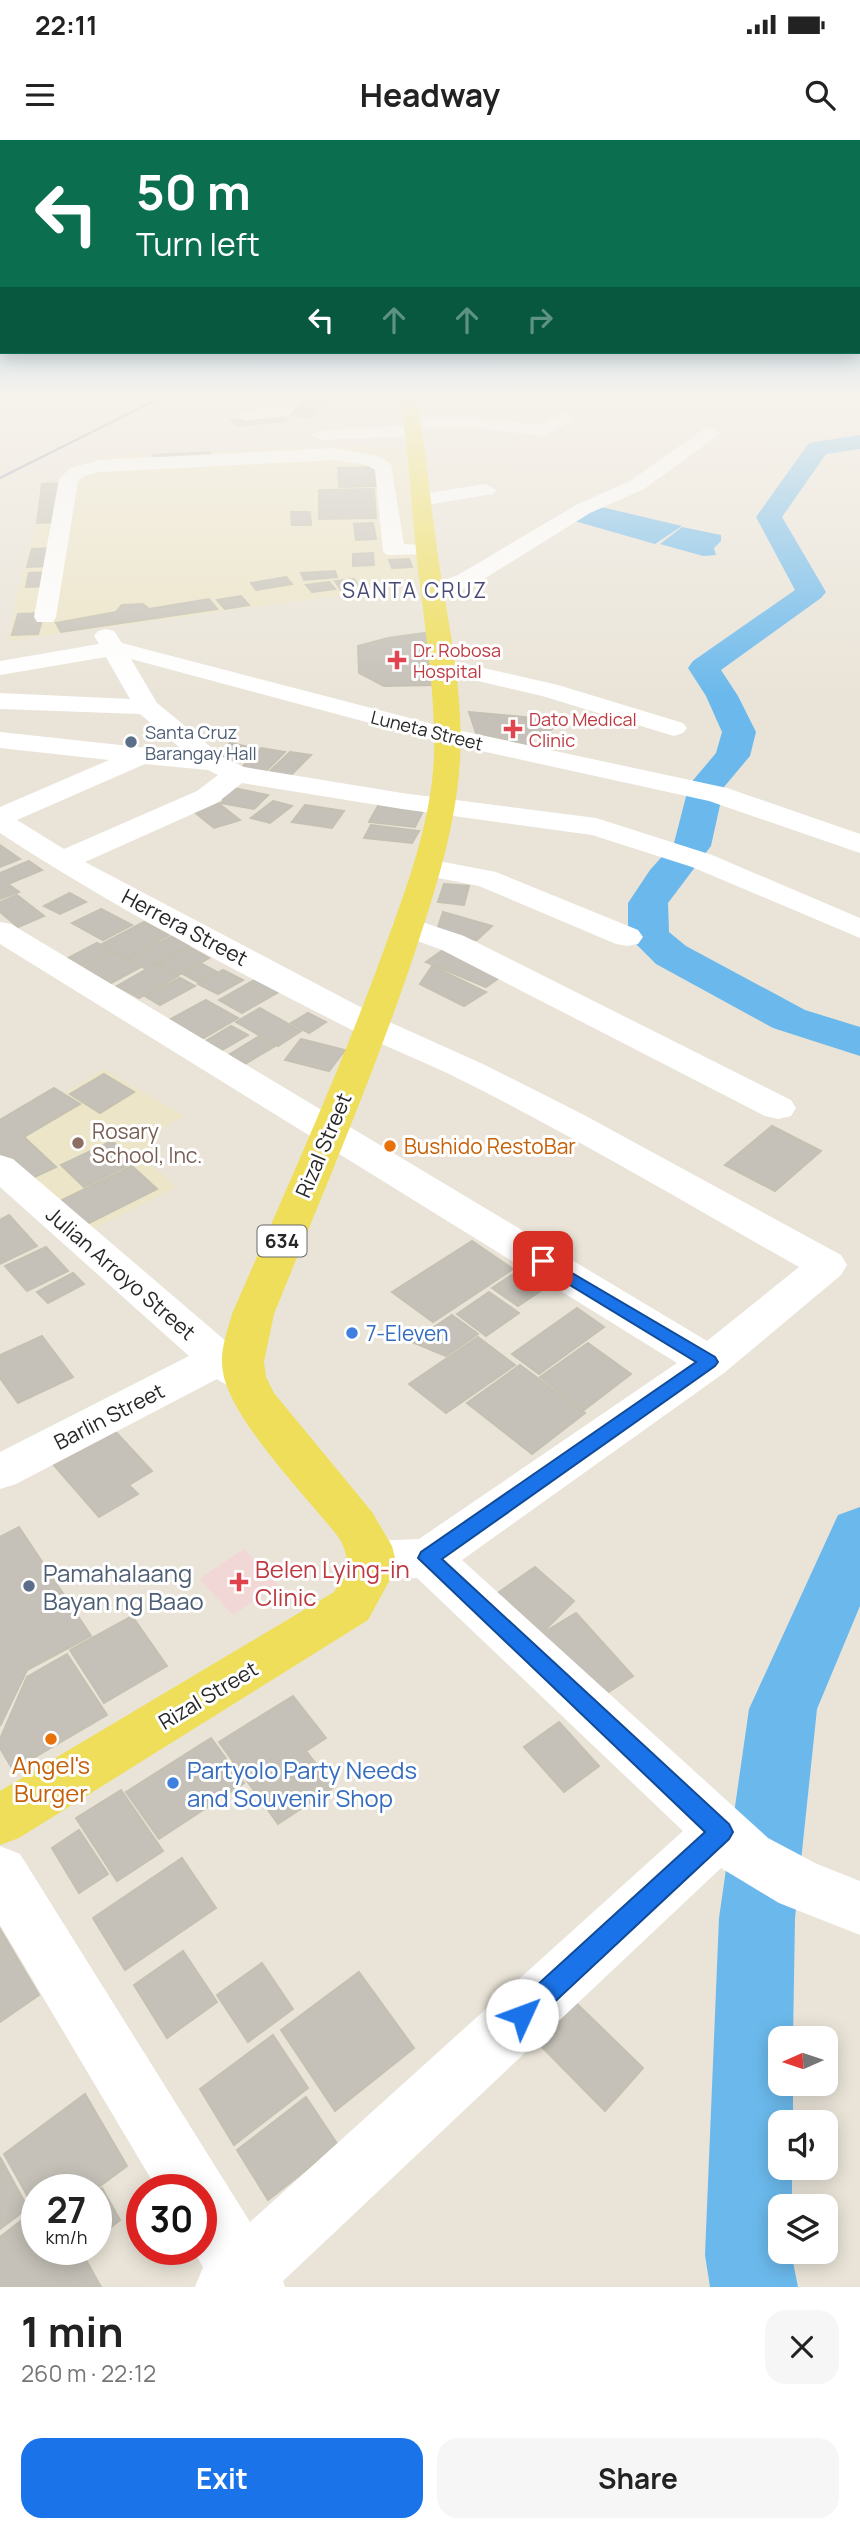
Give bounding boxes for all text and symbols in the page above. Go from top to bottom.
text: 22:11 [35,7,98,43]
text: Headway [360,73,500,117]
icon: menu [21,76,59,114]
icon: search [801,76,839,114]
text: 50 m [136,158,251,225]
icon: left [21,168,112,259]
text: Turn left [136,222,260,266]
icon: left [302,301,340,339]
icon: ahead [375,301,413,339]
icon: ahead [448,301,486,339]
icon: right [521,301,559,339]
district label: SANTA CRUZ [342,576,488,604]
place label: Dr. Robosa Hospital [413,638,501,683]
marker: Dr. Robosa Hospital [387,650,407,670]
street label: Luneta Street [368,704,486,756]
place label: Dato Medical Clinic [529,707,637,752]
marker: Dato Medical Clinic [503,719,523,739]
place label: Santa Cruz Barangay Hall [145,720,257,765]
marker: Santa Cruz Barangay Hall [123,734,139,750]
street label: Herrera Street [117,882,253,972]
street label: Rizal Street [288,1088,358,1202]
place label: Rosary School, Inc. [92,1117,202,1169]
place label: Bushido RestoBar [404,1132,576,1160]
marker: Rosary School, Inc. [70,1135,86,1151]
marker: Bushido RestoBar [382,1138,398,1154]
street label: Julian Arroyo Street [40,1200,202,1346]
road number: 634 [258,1226,306,1256]
pin [513,1231,573,1291]
icon: arrive [524,1242,562,1280]
place label: 7-Eleven [366,1319,449,1347]
marker: 7-Eleven [344,1325,360,1341]
street label: Barlin Street [49,1376,169,1456]
place label: Belen Lying-in Clinic [255,1552,410,1613]
place label: Pamahalaang Bayan ng Baao [43,1556,204,1617]
marker: Belen Lying-in Clinic [229,1572,249,1592]
marker: Pamahalaang Bayan ng Baao [21,1578,37,1594]
street label: Rizal Street [153,1654,263,1736]
marker: Angel's Burger [43,1731,59,1747]
place label: Angel's Burger [12,1748,90,1809]
place label: Partyolo Party Needs and Souvenir Shop [187,1753,417,1814]
marker: Partyolo Party Needs and Souvenir Shop [165,1775,181,1791]
position arrow [485,1978,559,2052]
north arrow [768,2026,838,2096]
map controls [768,2026,838,2264]
button: sound [768,2110,838,2180]
speed limit sign: 30 [126,2174,217,2265]
text: 27 [47,2186,86,2234]
button: layers [768,2194,838,2264]
text: km/h [46,2225,87,2249]
text: 1 min [21,2302,124,2360]
button: close [765,2310,839,2384]
text: 260 m · 22:12 [21,2357,156,2389]
button: Exit [21,2438,423,2518]
button: Share [437,2438,839,2518]

